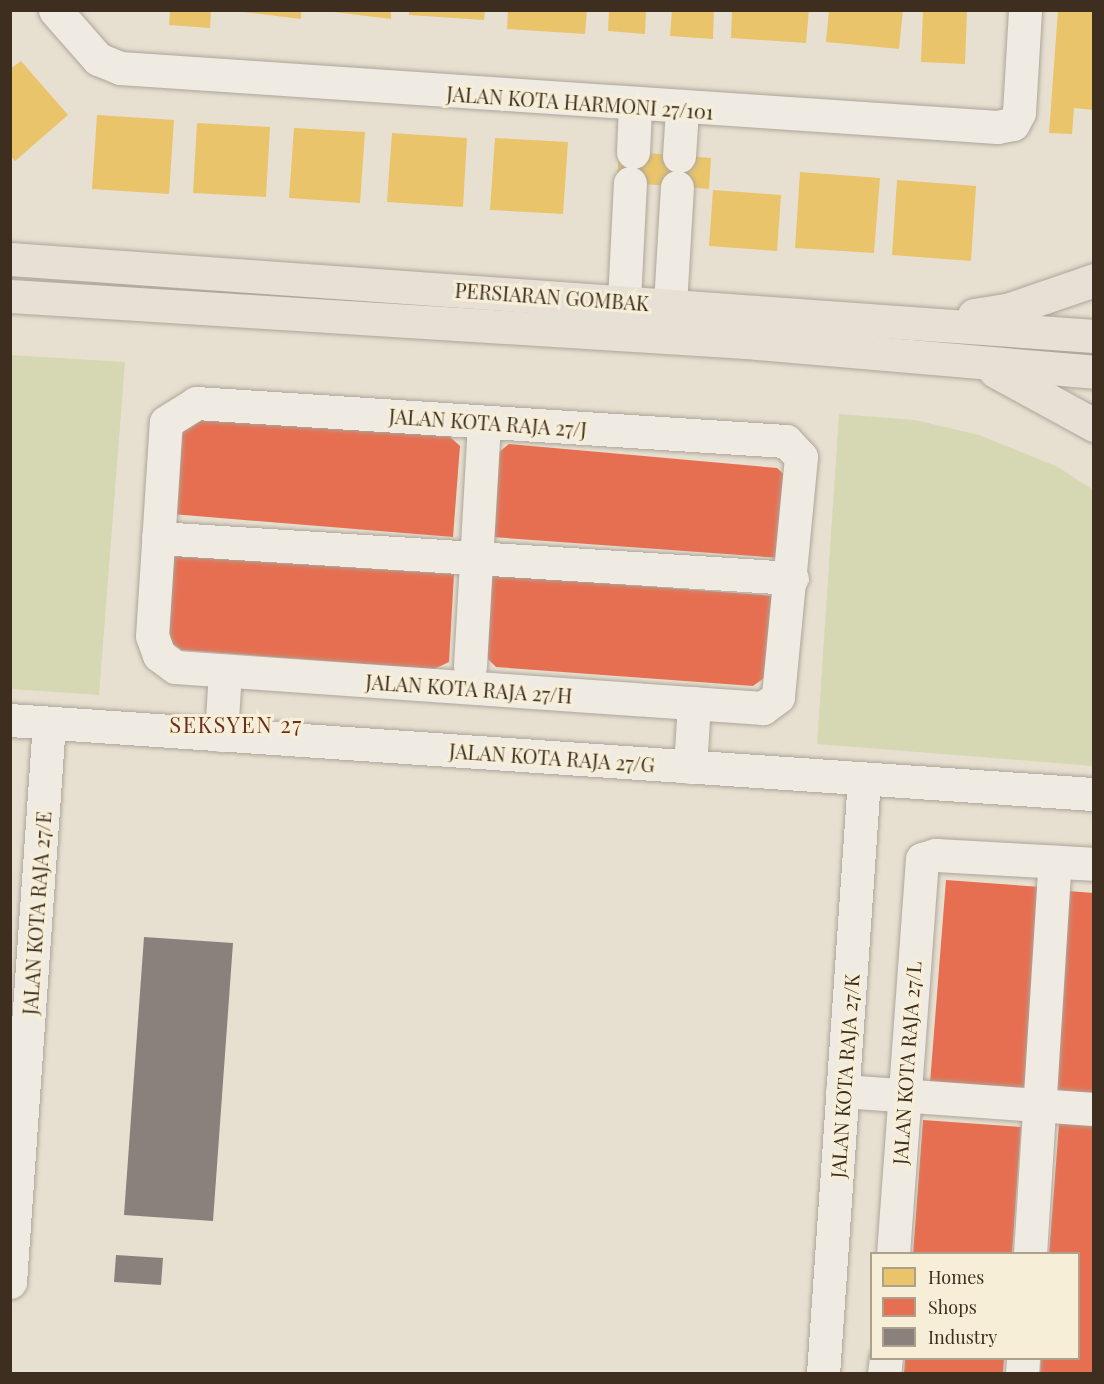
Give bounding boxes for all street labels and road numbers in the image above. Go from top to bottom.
street label: JALAN KOTA HARMONI 27/101 [446,81,714,123]
street label: PERSIARAN GOMBAK [454,277,650,315]
street label: JALAN KOTA RAJA 27/J [388,403,588,441]
street label: JALAN KOTA RAJA 27/H [365,669,573,707]
street label: JALAN KOTA RAJA 27/G [448,738,656,776]
street label: JALAN KOTA RAJA 27/E [17,810,55,1016]
street label: JALAN KOTA RAJA 27/L [887,961,925,1165]
street label: JALAN KOTA RAJA 27/K [825,973,863,1179]

